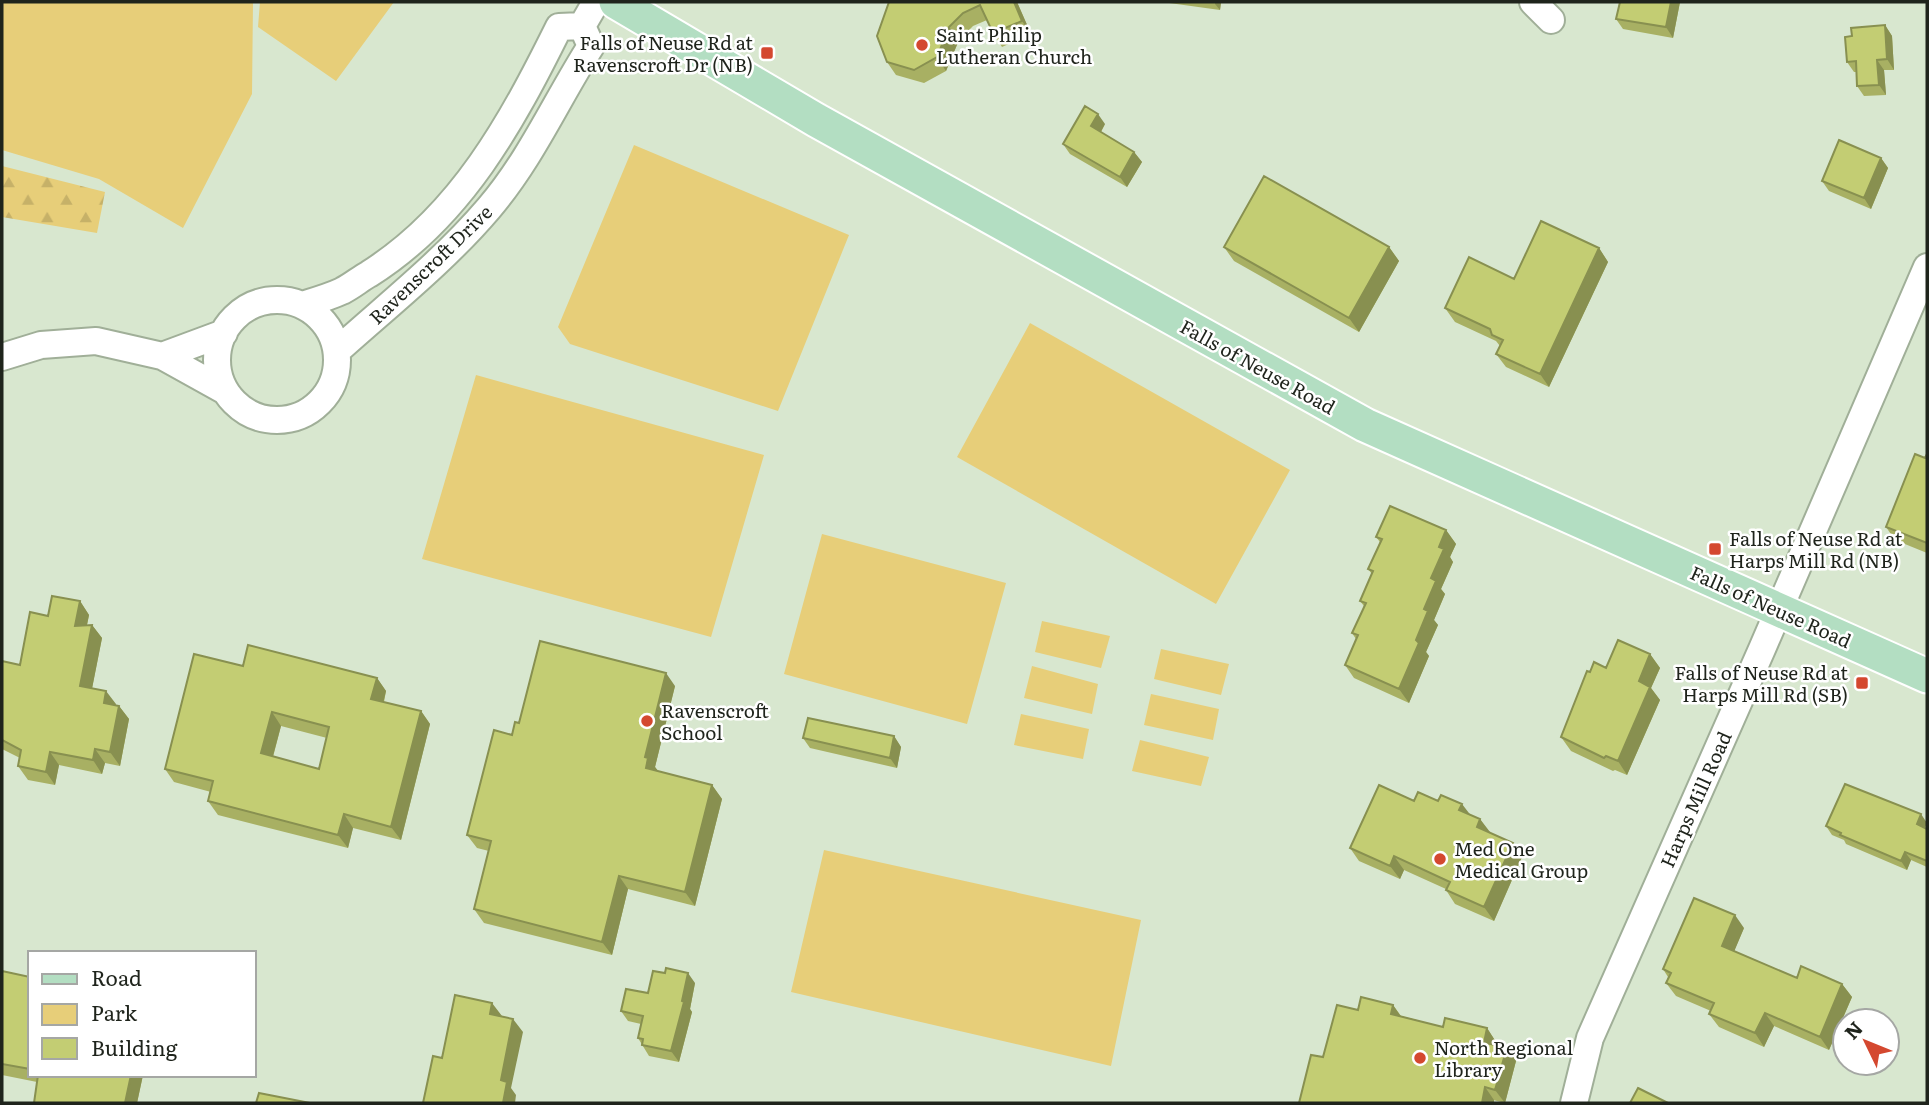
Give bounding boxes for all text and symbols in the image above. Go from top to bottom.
place label: Saint Philip Lutheran Church [936,20,1092,70]
place label: Falls of Neuse Rd at Ravenscroft Dr (NB) [573,28,753,78]
marker: Saint Philip Lutheran Church [914,37,930,53]
marker: Falls of Neuse Rd at Ravenscroft Dr (NB) [759,45,775,61]
street label: Ravenscroft Drive [362,198,498,330]
street label: Falls of Neuse Road [1175,312,1341,421]
place label: Falls of Neuse Rd at Harps Mill Rd (NB) [1729,524,1903,574]
marker: Falls of Neuse Rd at Harps Mill Rd (NB) [1707,541,1723,557]
street label: Falls of Neuse Road [1686,558,1856,654]
place label: Falls of Neuse Rd at Harps Mill Rd (SB) [1674,658,1848,708]
marker: Falls of Neuse Rd at Harps Mill Rd (SB) [1854,675,1870,691]
place label: Ravenscroft School [661,696,769,746]
marker: Ravenscroft School [639,713,655,729]
street label: Harps Mill Road [1652,726,1738,872]
place label: Med One Medical Group [1454,834,1588,884]
marker: Med One Medical Group [1432,851,1448,867]
legend [28,951,256,1077]
text: Road [91,961,142,992]
text: Park [91,996,137,1027]
north arrow [1831,1007,1901,1077]
text: N [1837,1014,1869,1045]
text: Building [91,1031,178,1062]
place label: North Regional Library [1434,1033,1573,1083]
marker: North Regional Library [1412,1050,1428,1066]

